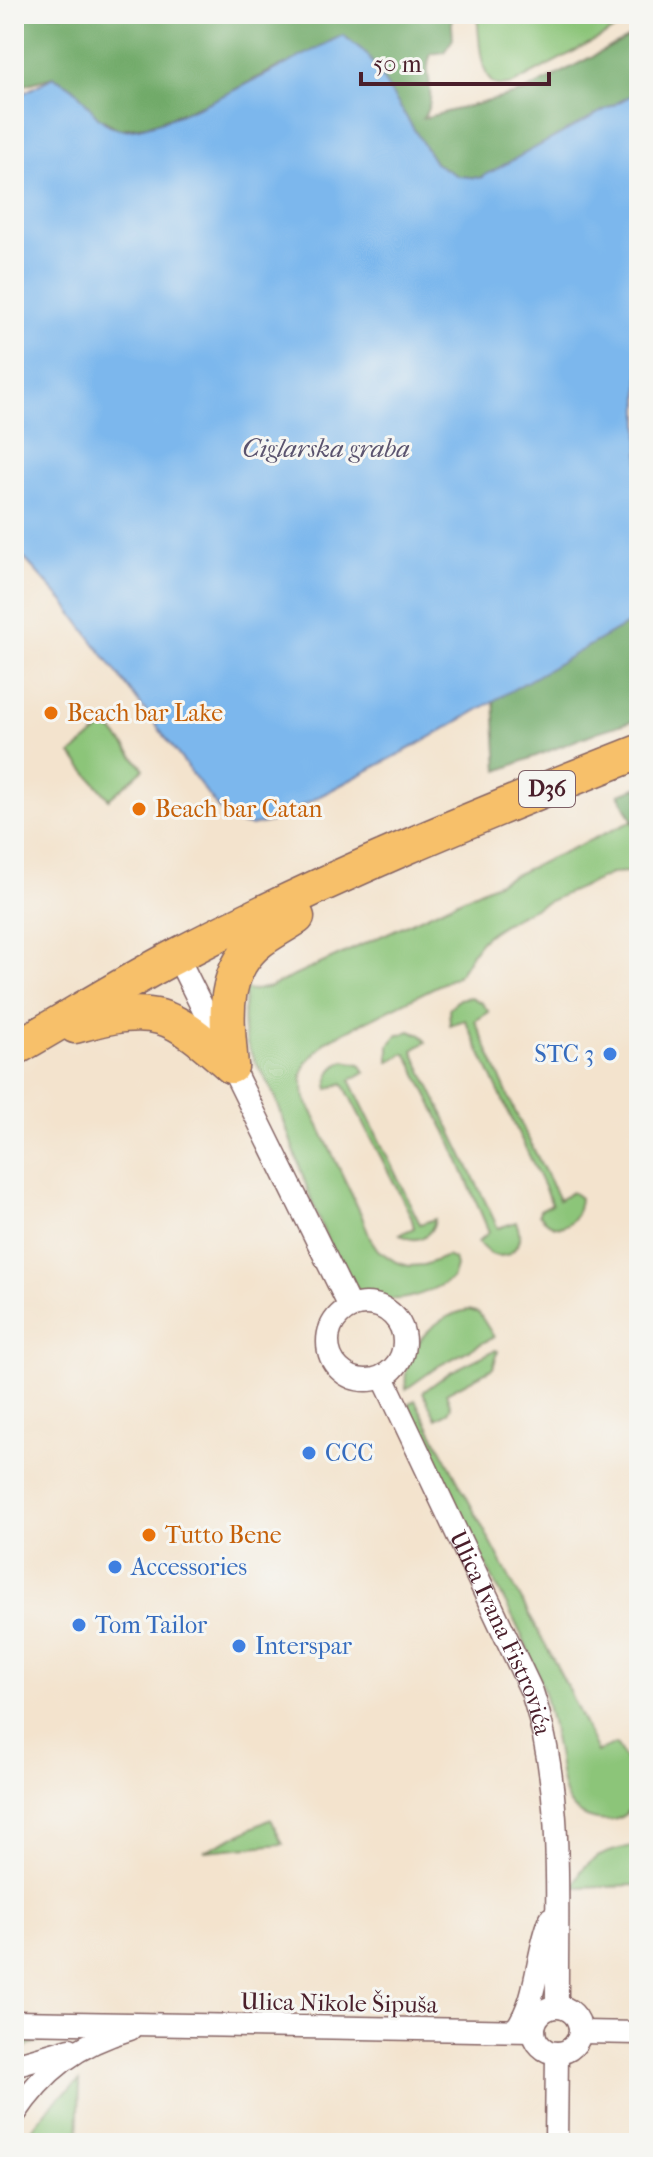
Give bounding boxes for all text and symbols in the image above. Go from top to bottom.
scale bar [361,36,549,86]
text: 50 m [373,50,422,78]
water label: Ciglarska graba [242,433,410,464]
place label: Beach bar Lake [67,699,223,727]
marker: Beach bar Lake [42,704,60,722]
road number: D36 [519,771,575,807]
place label: Beach bar Catan [155,795,323,823]
marker: Beach bar Catan [130,800,148,818]
place label: STC 3 [534,1040,594,1068]
marker: STC 3 [601,1045,619,1063]
place label: CCC [325,1439,373,1467]
marker: CCC [300,1444,318,1462]
place label: Tutto Bene [165,1521,282,1549]
marker: Tutto Bene [140,1526,158,1544]
street label: Ulica Ivana Fistrovića [444,1526,557,1738]
place label: Accessories [130,1553,247,1581]
marker: Accessories [106,1558,124,1576]
place label: Tom Tailor [95,1611,208,1639]
marker: Tom Tailor [70,1616,88,1634]
place label: Interspar [255,1632,353,1660]
marker: Interspar [230,1637,248,1655]
street label: Ulica Nikole Šipuša [240,1986,439,2019]

